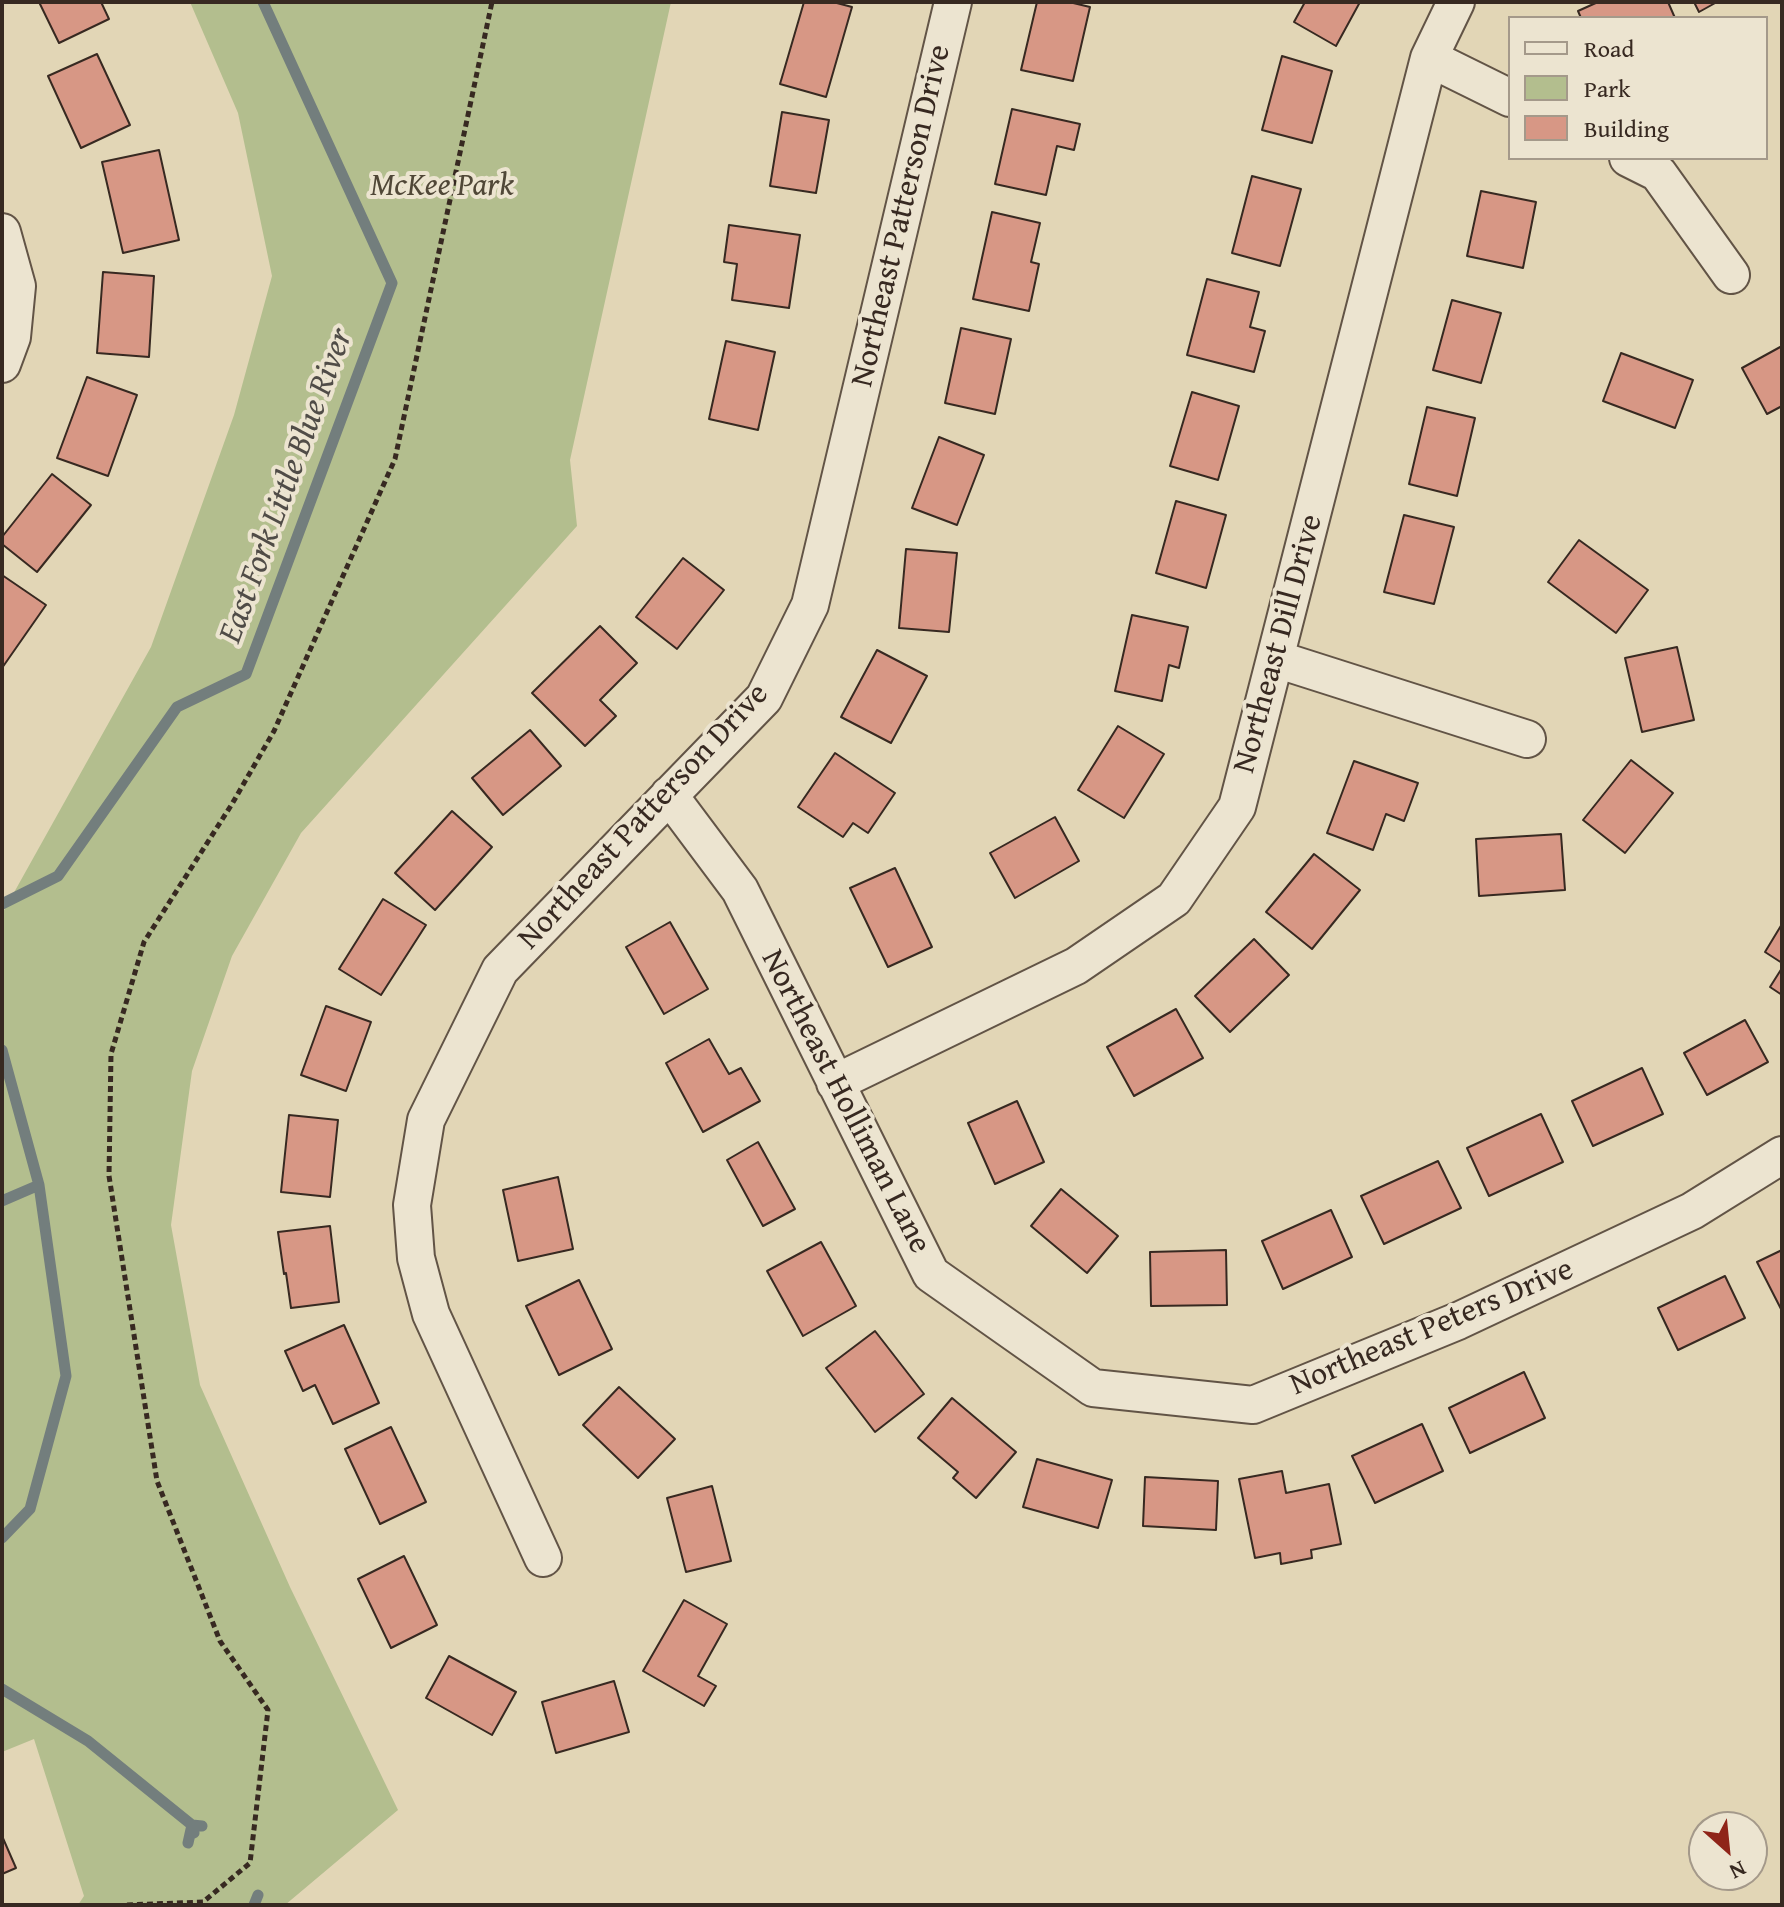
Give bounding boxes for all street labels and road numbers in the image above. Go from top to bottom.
street label: Northeast Patterson Drive [844,41,960,391]
street label: Northeast Dill Drive [1226,511,1332,777]
street label: Northeast Patterson Drive [511,676,777,958]
street label: Northeast Holliman Lane [752,944,938,1260]
street label: Northeast Peters Drive [1285,1251,1579,1405]

